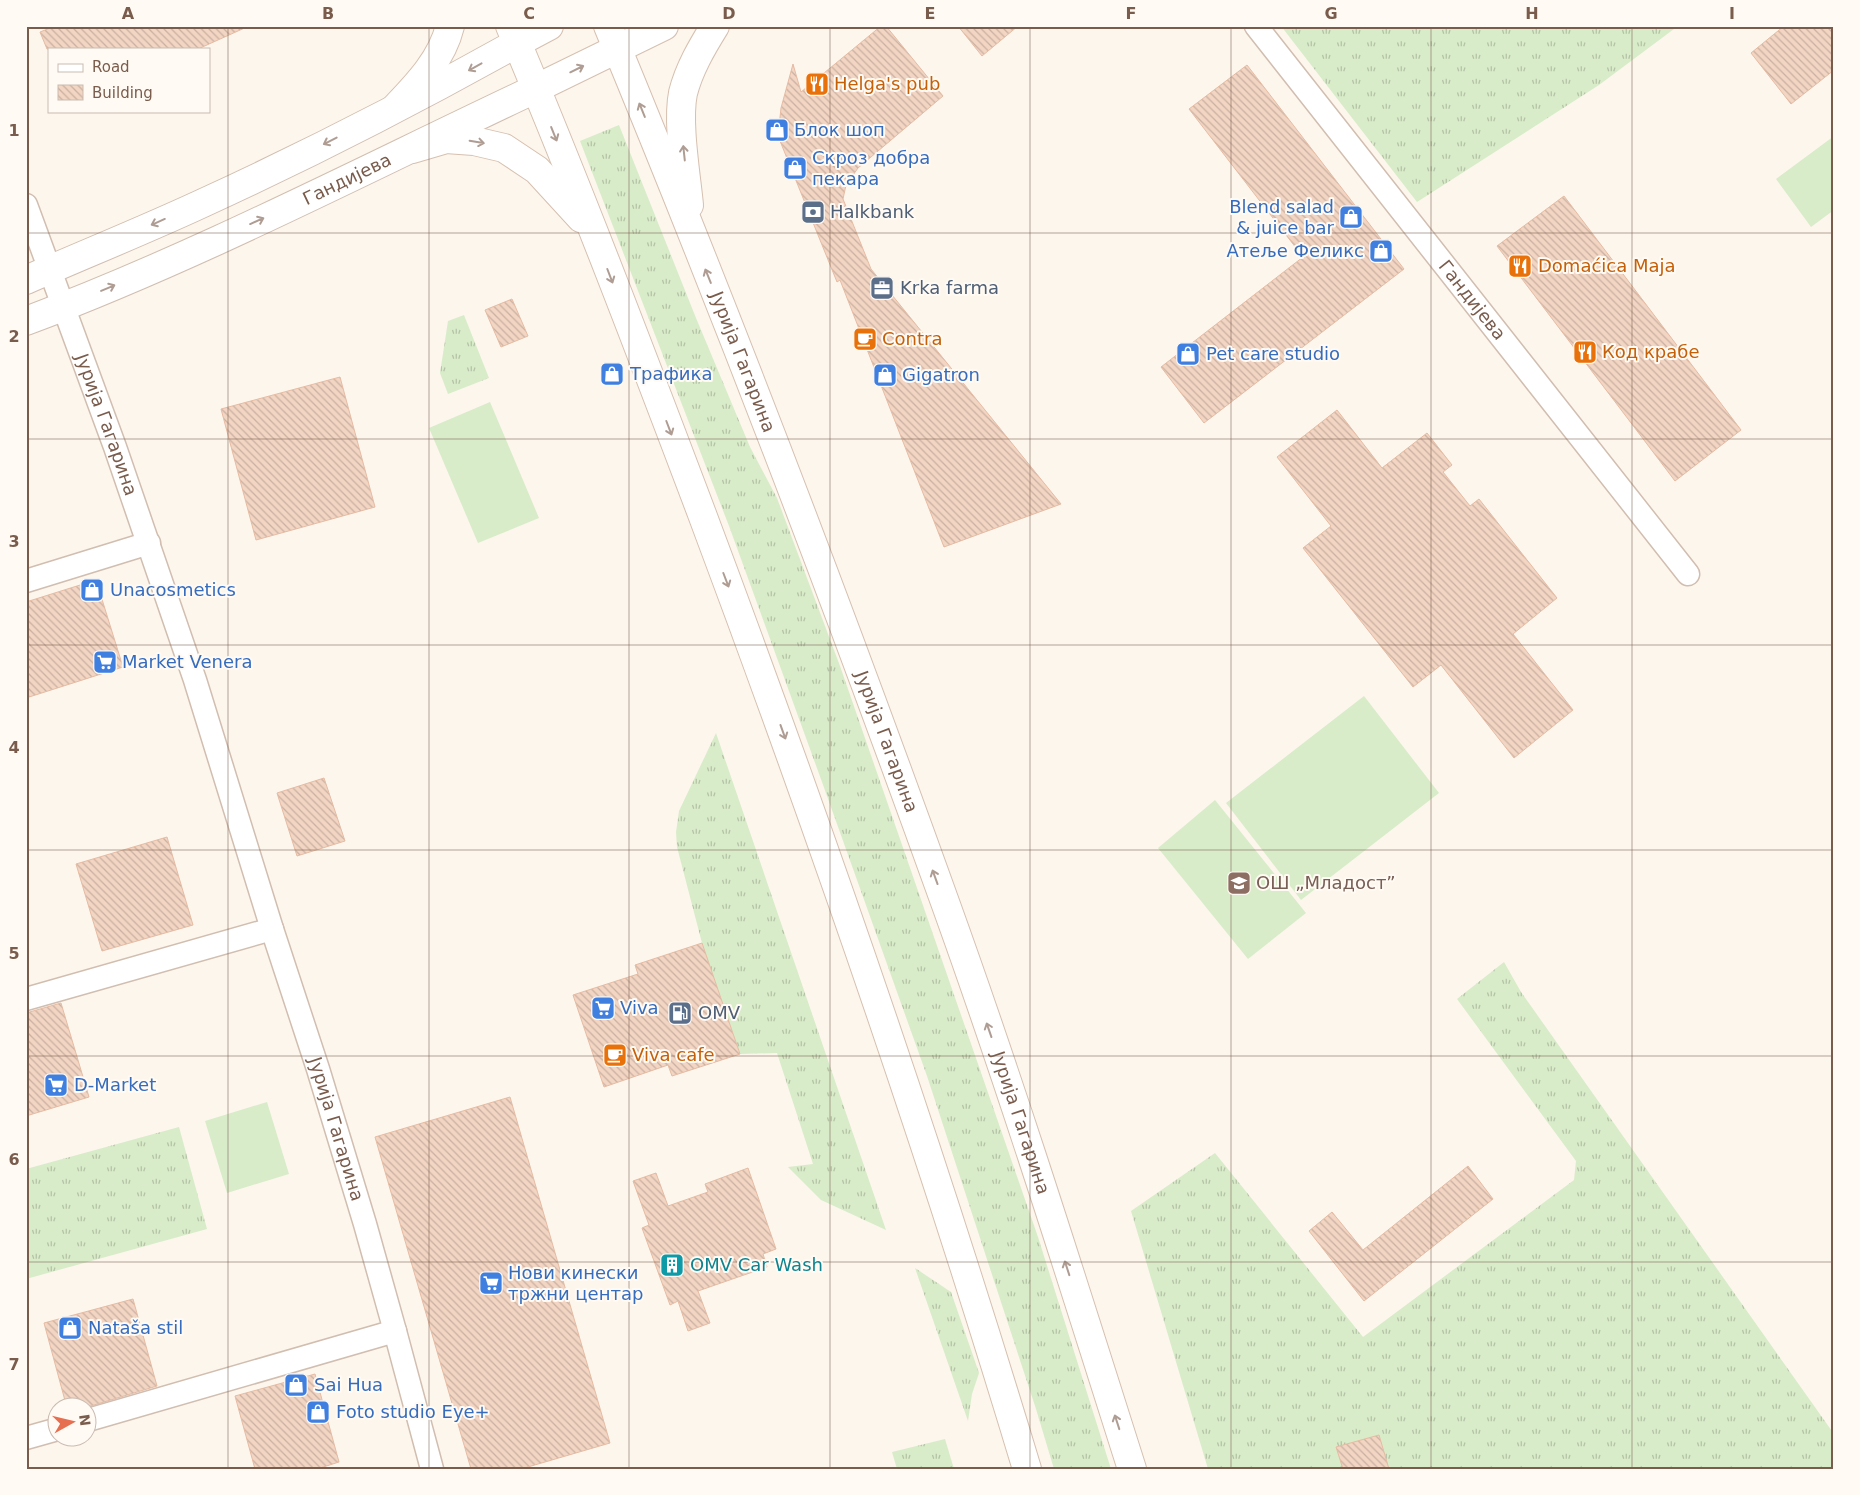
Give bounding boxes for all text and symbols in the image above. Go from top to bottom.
text: A [122,4,135,23]
text: B [322,4,334,23]
text: C [523,4,535,23]
text: D [722,4,736,23]
text: E [925,4,935,23]
text: F [1126,4,1136,23]
text: G [1324,4,1338,23]
text: H [1525,4,1539,23]
text: I [1729,4,1735,23]
legend [48,48,210,112]
text: Road [92,58,130,76]
one-way arrow [467,62,482,72]
one-way arrow [569,64,584,74]
restaurant icon: Helga's pub [804,71,830,97]
place label: Helga's pub [834,73,940,94]
text: Building [92,84,153,102]
one-way arrow [636,103,646,118]
shop icon: Блок шоп [764,117,790,143]
place label: Блок шоп [794,119,885,140]
text: 1 [8,121,20,140]
one-way arrow [550,126,559,141]
one-way arrow [323,137,338,146]
one-way arrow [469,138,485,148]
one-way arrow [679,145,689,161]
place label: Скроз добра пекара [812,147,930,189]
street label: Гандијева [299,149,394,209]
shop icon: Скроз добра пекара [782,155,808,181]
place label: Blend salad & juice bar [1229,196,1335,238]
bank icon: Halkbank [800,199,826,225]
place label: Halkbank [830,201,915,222]
shop icon: Blend salad & juice bar [1338,204,1364,230]
one-way arrow [249,215,264,225]
one-way arrow [151,218,166,228]
shop icon: Атеље Феликс [1368,238,1394,264]
place label: Атеље Феликс [1227,240,1364,261]
restaurant icon: Domaćica Maja [1507,253,1533,279]
place label: Domaćica Maja [1538,255,1676,276]
street label: Гандијева [1435,256,1510,344]
one-way arrow [606,268,615,283]
one-way arrow [703,269,712,284]
office icon: Krka farma [869,275,895,301]
place label: Krka farma [900,277,999,298]
one-way arrow [100,282,115,292]
street label: Јурија Гагарина [706,287,780,435]
cafe icon: Contra [852,326,878,352]
text: 2 [8,327,20,346]
place label: Contra [882,328,942,349]
restaurant icon: Код крабе [1572,339,1598,365]
shop icon: Pet care studio [1175,341,1201,367]
place label: Код крабе [1602,341,1699,362]
place label: Pet care studio [1206,343,1340,364]
street label: Јурија Гагарина [71,350,142,498]
shop icon: Трафика [599,361,625,387]
shop icon: Gigatron [872,362,898,388]
place label: Трафика [629,363,712,384]
place label: Gigatron [902,364,980,385]
one-way arrow [665,419,674,435]
text: 3 [8,532,20,551]
one-way arrow [722,571,731,587]
shop icon: Unacosmetics [79,577,105,603]
place label: Unacosmetics [110,579,236,600]
supermarket icon: Market Venera [92,649,118,675]
place label: Market Venera [122,651,253,672]
street label: Јурија Гагарина [851,667,923,815]
one-way arrow [779,724,788,739]
text: 4 [8,738,20,757]
one-way arrow [930,870,939,885]
school or university icon: ОШ „Младост” [1226,870,1252,896]
place label: ОШ „Младост” [1256,872,1396,893]
text: 5 [8,944,20,963]
supermarket icon: Viva [590,995,616,1021]
place label: Viva [620,997,659,1018]
fuel station icon: OMV [667,1000,693,1026]
place label: OMV [698,1002,741,1023]
one-way arrow [984,1023,993,1038]
cafe icon: Viva cafe [602,1042,628,1068]
place label: Viva cafe [632,1044,715,1065]
street label: Јурија Гагарина [987,1047,1055,1197]
street label: Јурија Гагарина [304,1053,368,1203]
supermarket icon: D-Market [43,1072,69,1098]
place label: D-Market [74,1074,156,1095]
text: 6 [8,1150,20,1169]
building icon: OMV Car Wash [659,1252,685,1278]
place label: OMV Car Wash [690,1254,823,1275]
one-way arrow [1062,1260,1072,1276]
place label: Нови кинески тржни центар [508,1262,643,1304]
supermarket icon: Нови кинески тржни центар [478,1270,504,1296]
shop icon: Nataša stil [57,1315,83,1341]
place label: Nataša stil [88,1317,183,1338]
text: 7 [8,1355,20,1374]
shop icon: Sai Hua [283,1372,309,1398]
place label: Sai Hua [314,1374,383,1395]
north arrow [48,1398,98,1448]
shop icon: Foto studio Eye+ [305,1399,331,1425]
place label: Foto studio Eye+ [336,1401,490,1422]
text: N [76,1413,94,1427]
one-way arrow [1112,1415,1121,1431]

